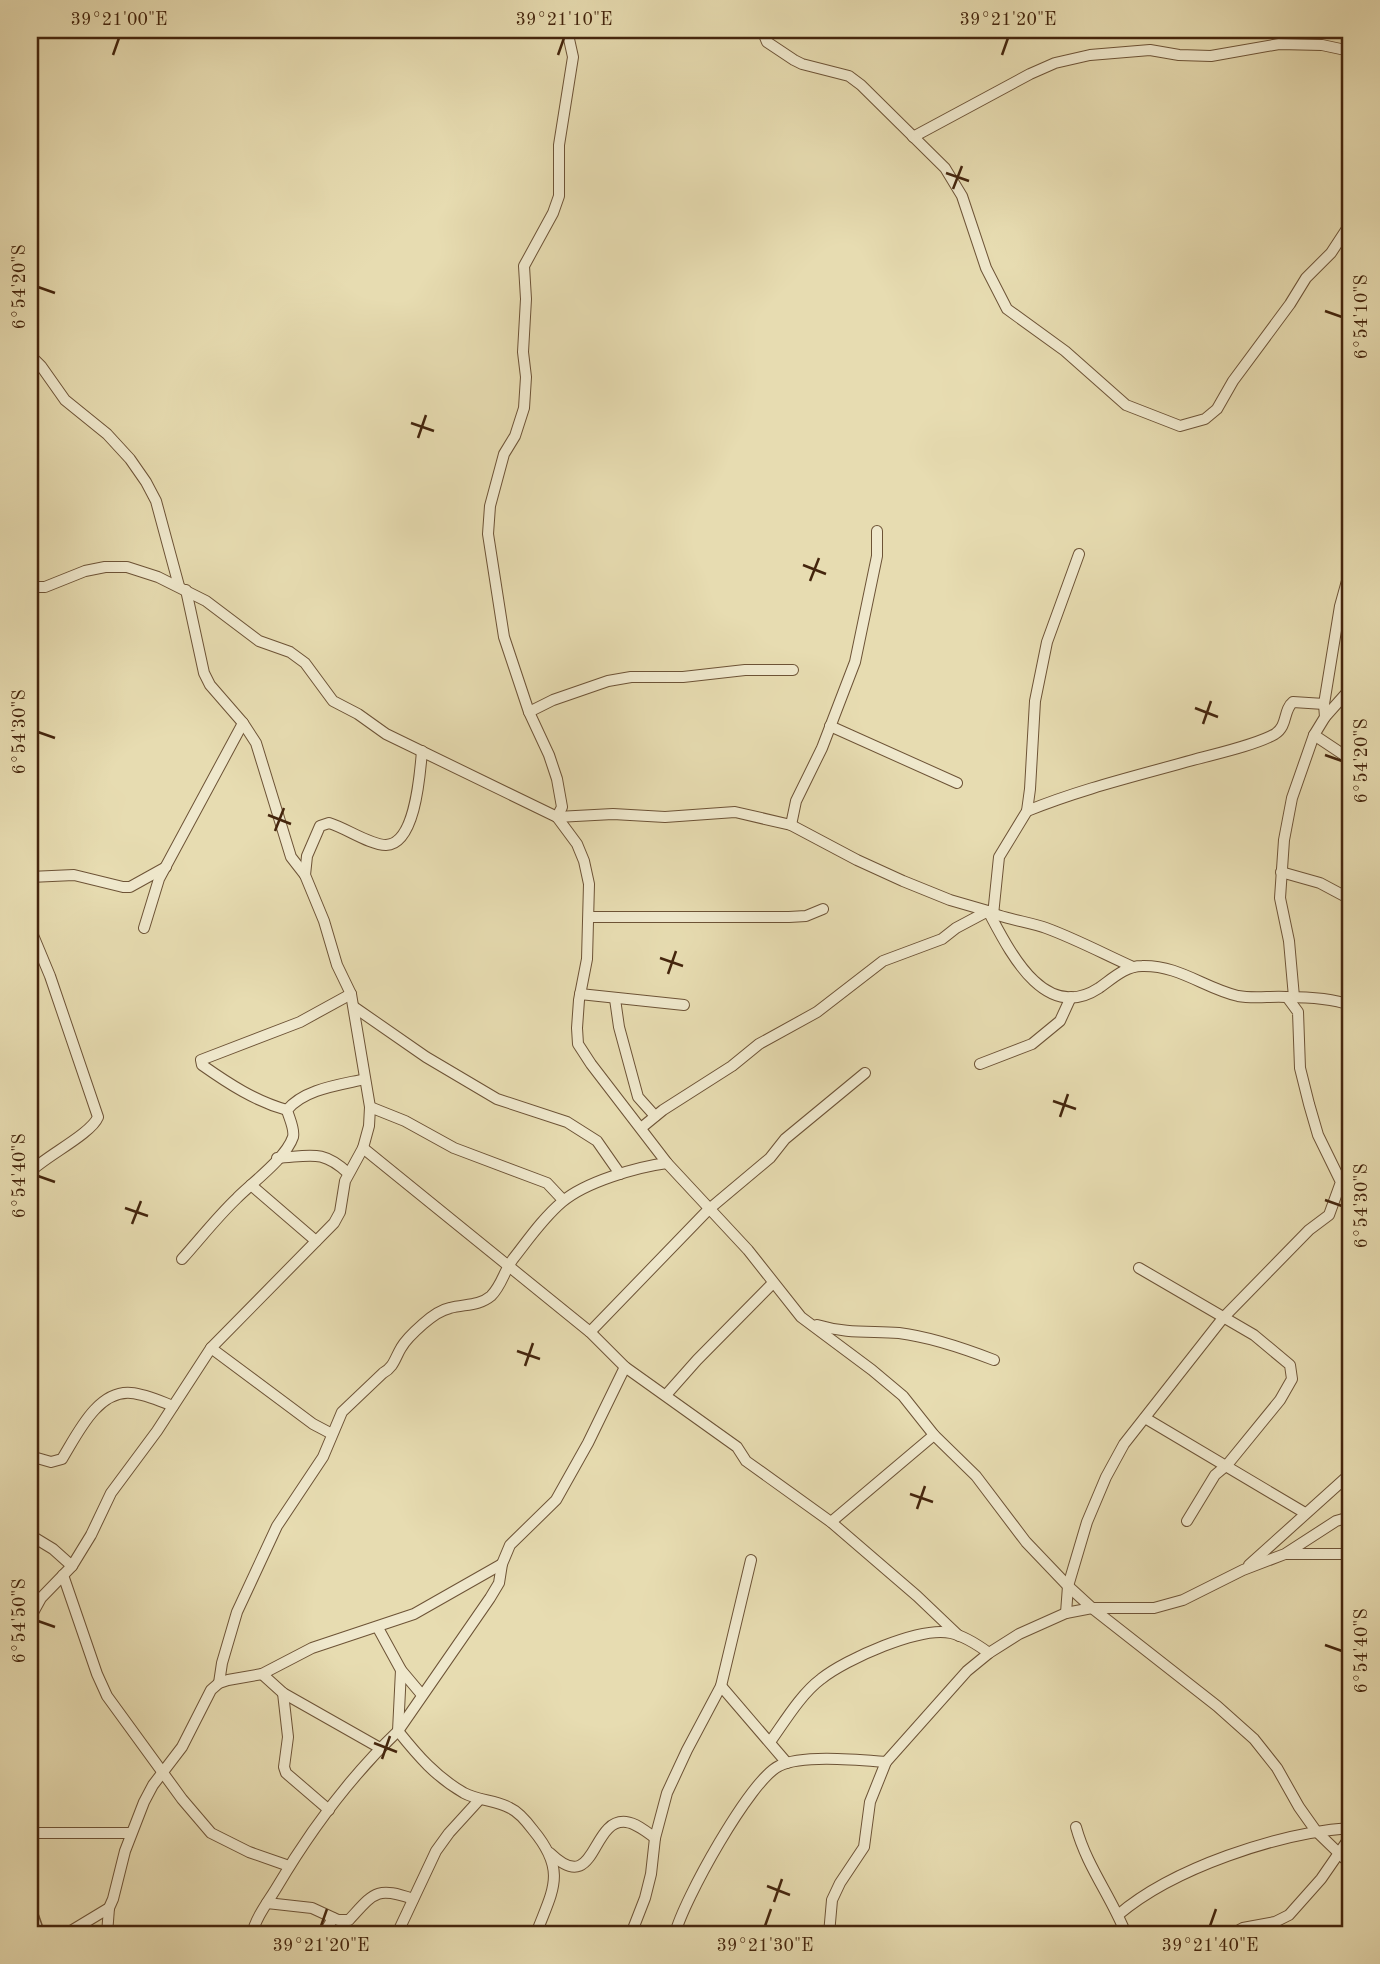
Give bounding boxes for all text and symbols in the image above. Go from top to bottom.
text: 39°21'00"E [71,11,167,29]
text: 39°21'10"E [516,11,612,29]
text: 39°21'20"E [960,11,1056,29]
text: 6°54'20"S [11,244,29,330]
text: 6°54'10"S [1353,274,1371,360]
text: 6°54'30"S [11,689,29,775]
text: 6°54'20"S [1353,718,1371,804]
text: 6°54'40"S [11,1133,29,1219]
text: 6°54'30"S [1353,1163,1371,1249]
text: 6°54'50"S [11,1578,29,1664]
text: 6°54'40"S [1353,1608,1371,1694]
text: 39°21'20"E [273,1937,369,1955]
text: 39°21'30"E [717,1937,813,1955]
text: 39°21'40"E [1162,1937,1258,1955]

